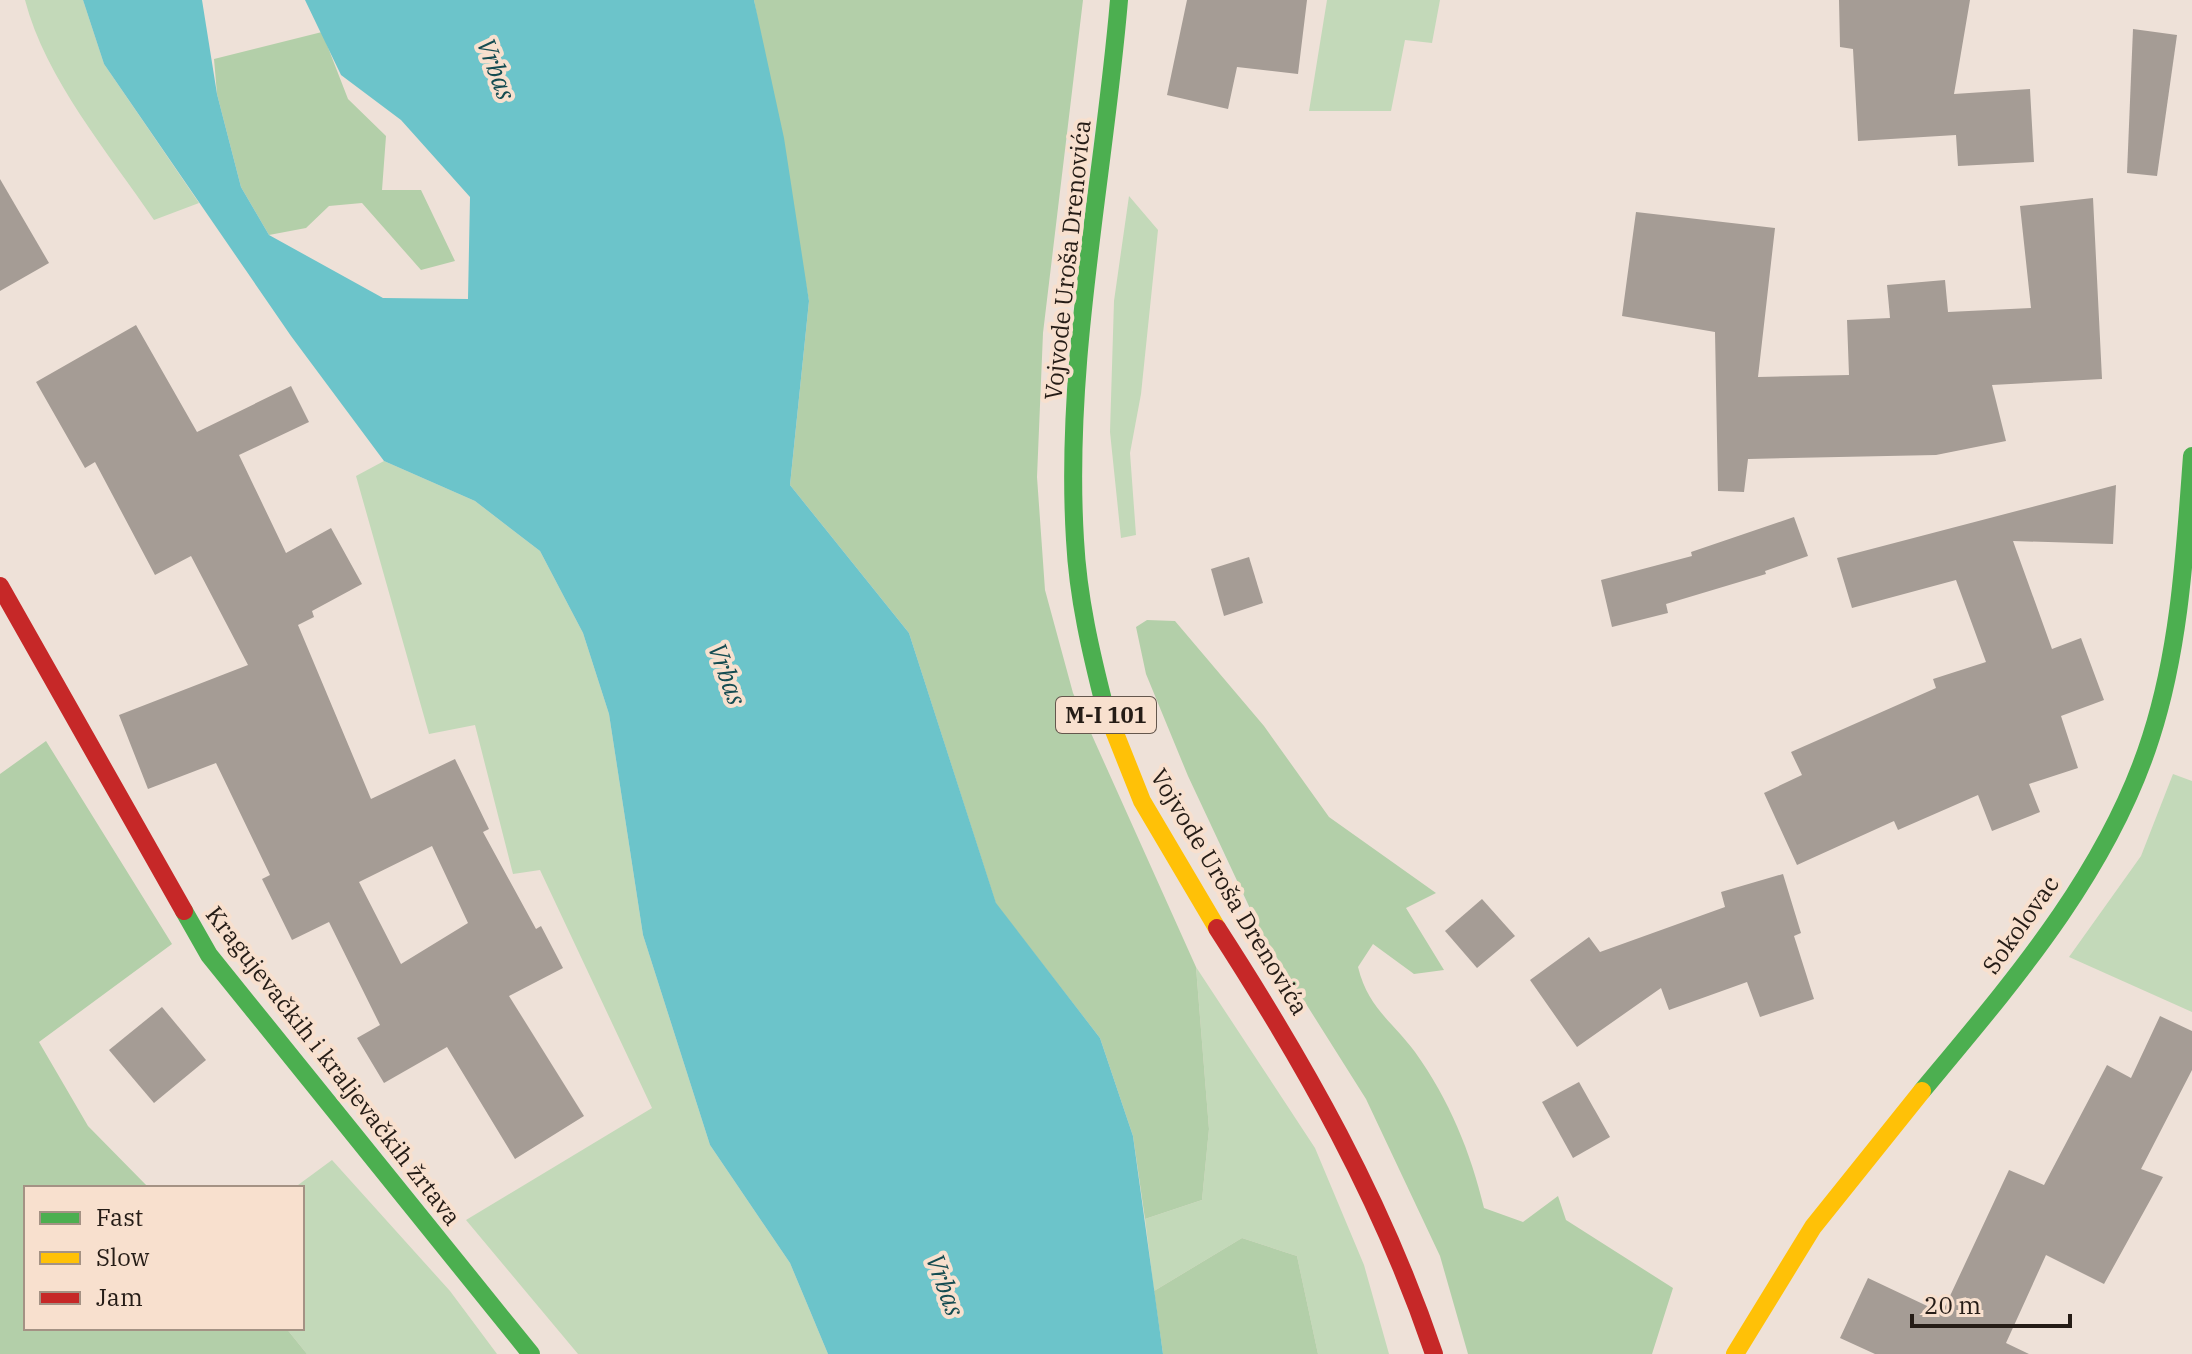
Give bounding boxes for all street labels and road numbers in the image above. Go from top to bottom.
street label: Vojvode Uroša Drenovića [1036,118,1098,402]
road number: M-I 101 [1056,697,1156,733]
street label: Vojvode Uroša Drenovića [1144,762,1316,1021]
street label: Sokolovac [1975,869,2066,980]
street label: Kragujevačkih i kraljevačkih žrtava [199,899,469,1232]

